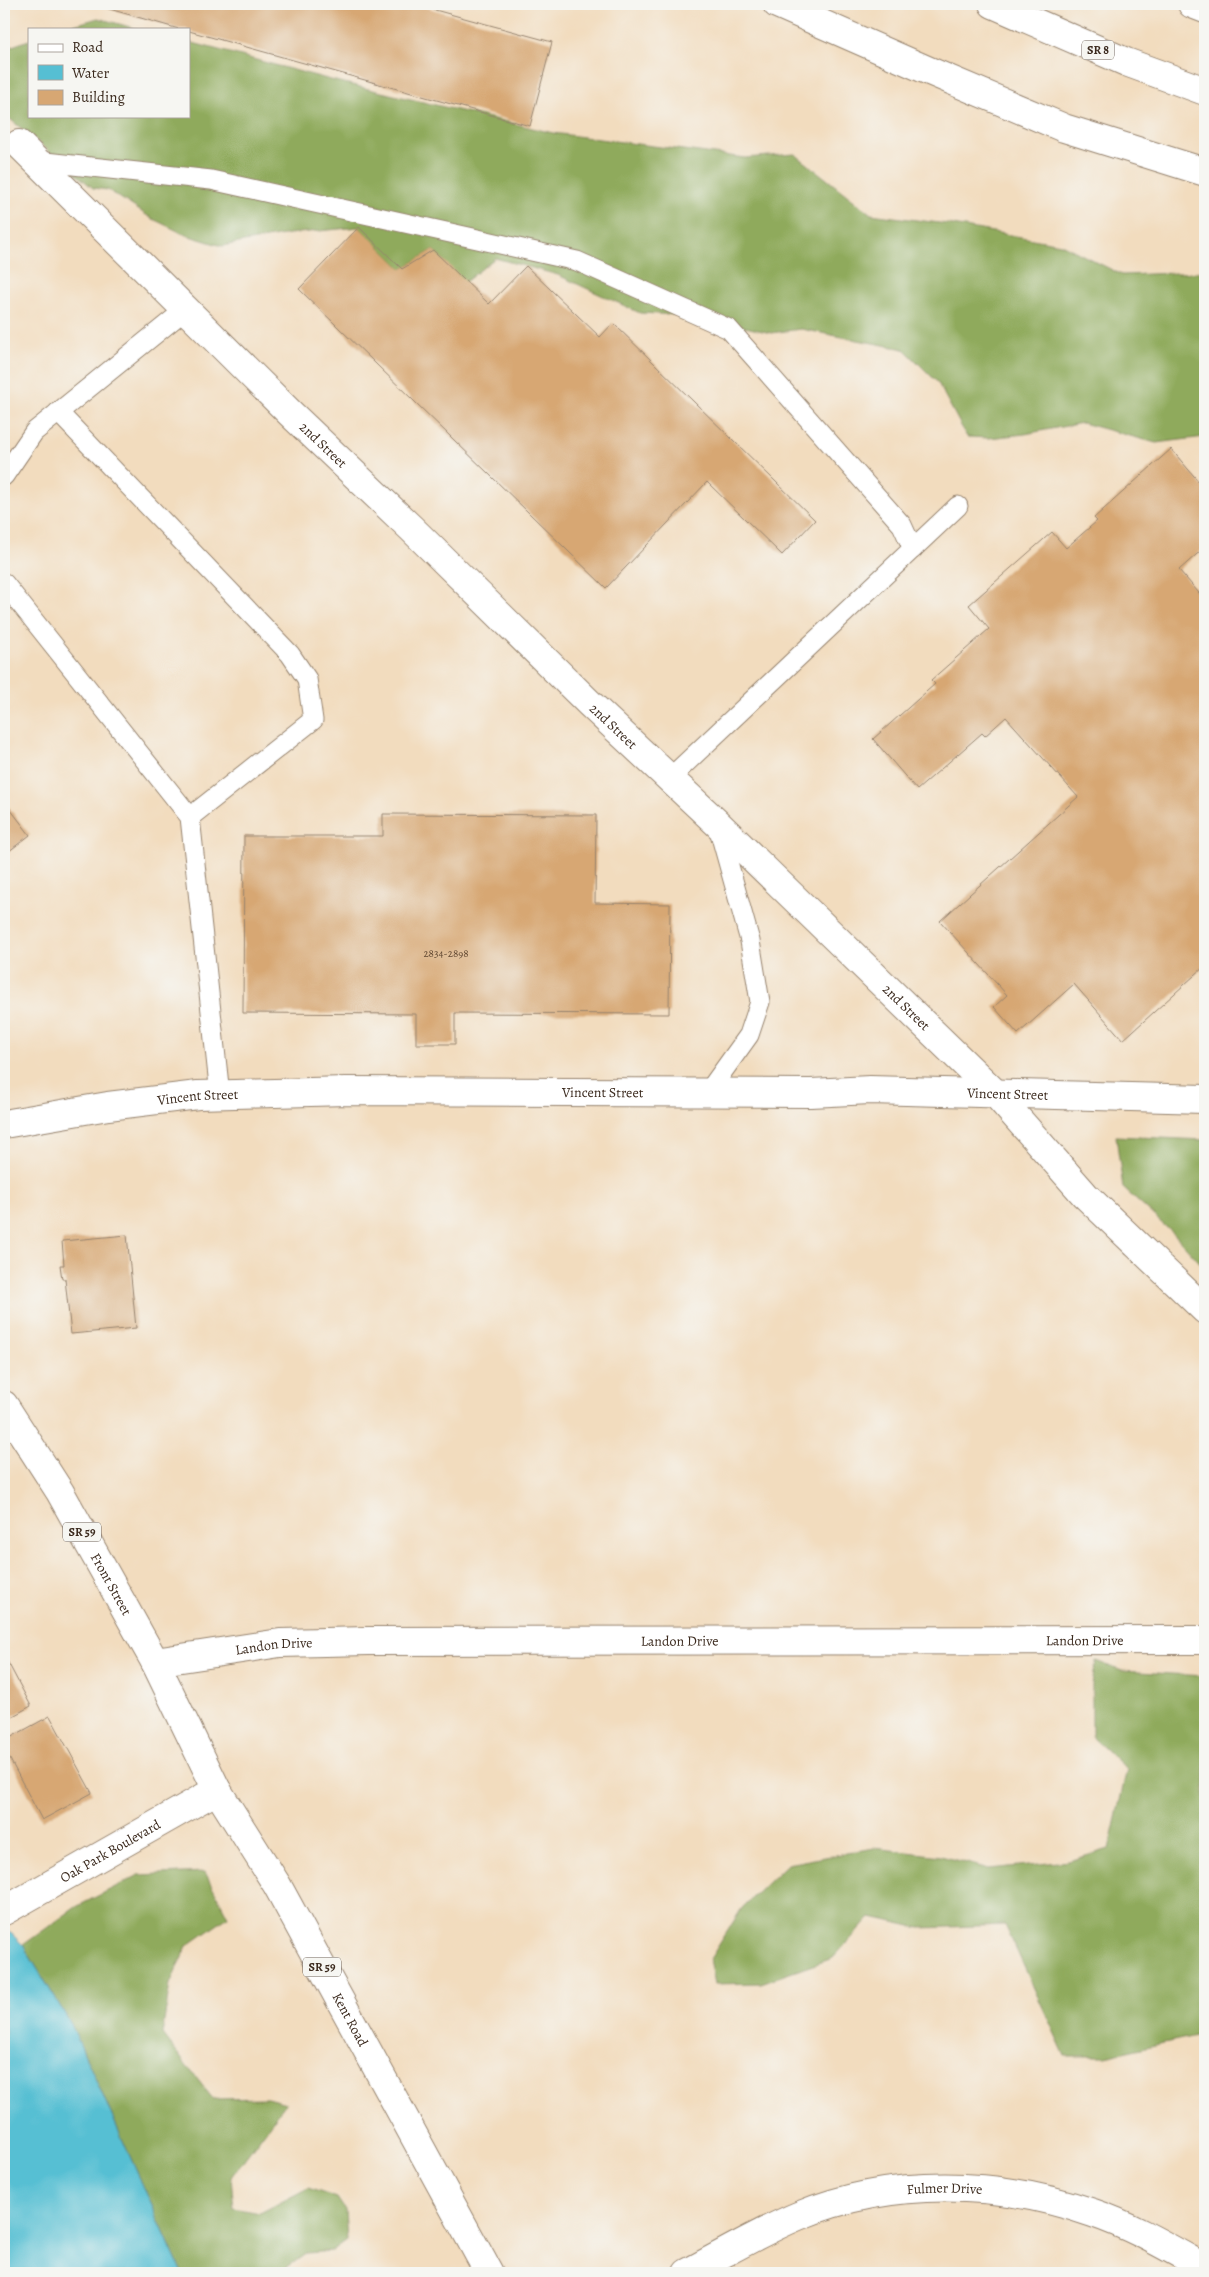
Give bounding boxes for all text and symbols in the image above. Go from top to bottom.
legend [28,28,190,118]
text: Road [72,37,104,57]
road number: SR 8 [1082,40,1114,60]
text: Water [71,63,109,83]
text: Building [72,87,125,107]
street label: 2nd Street [295,418,352,472]
street label: 2nd Street [585,699,642,753]
house number: 2834-2898 [423,946,469,961]
street label: 2nd Street [879,980,935,1035]
street label: Vincent Street [561,1082,644,1102]
street label: Vincent Street [966,1083,1049,1104]
street label: Vincent Street [155,1084,239,1110]
road number: SR 59 [63,1522,101,1541]
street label: Front Street [86,1550,137,1619]
street label: Landon Drive [641,1631,718,1650]
street label: Landon Drive [1046,1631,1123,1650]
street label: Landon Drive [234,1633,313,1659]
street label: Oak Park Boulevard [56,1814,164,1887]
road number: SR 59 [303,1958,341,1976]
street label: Kent Road [328,1989,373,2050]
street label: Fulmer Drive [906,2178,983,2199]

